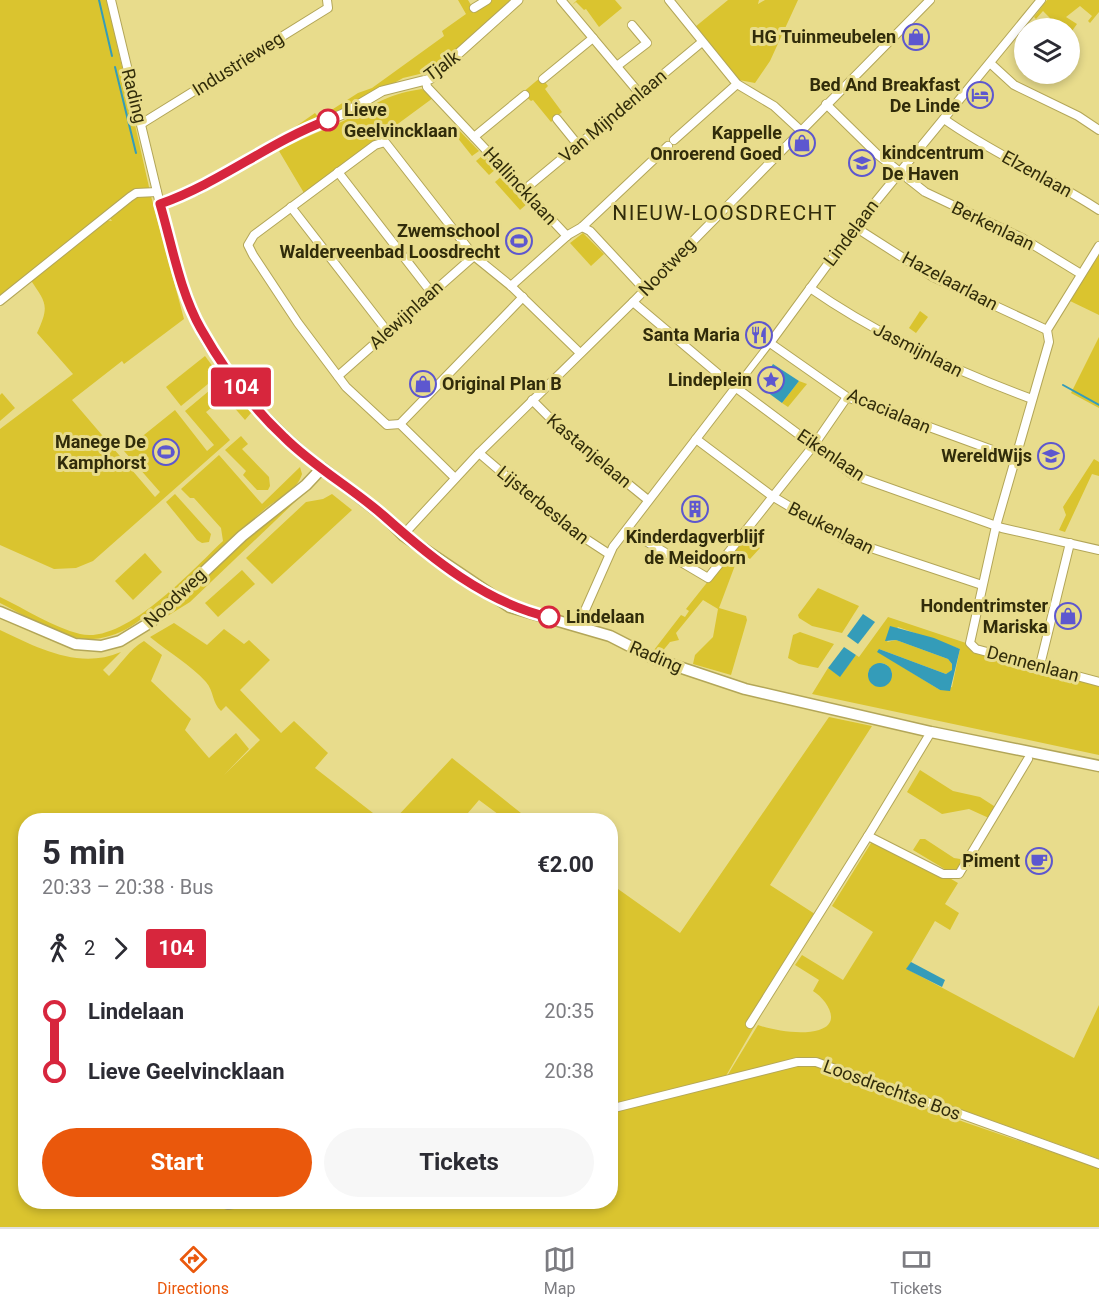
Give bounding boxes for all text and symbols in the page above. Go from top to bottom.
map controls [1014,18,1080,84]
button: layers [1014,18,1080,84]
shop icon: HG Tuinmeubelen [901,22,931,52]
place label: HG Tuinmeubelen [752,26,896,47]
street label: Industrieweg [188,27,287,100]
street label: Tjalk [420,45,464,85]
street label: Van Mijndenlaan [555,65,670,166]
street label: Rading [118,66,151,125]
place label: Bed And Breakfast De Linde [809,74,960,116]
hotel icon: Bed And Breakfast De Linde [965,80,995,110]
place label: Lieve Geelvincklaan [344,99,458,141]
marker: Lieve Geelvincklaan [317,109,339,131]
place label: Kappelle Onroerend Goed [650,122,782,164]
shop icon: Kappelle Onroerend Goed [787,128,817,158]
place label: kindcentrum De Haven [882,142,984,184]
street label: Hallincklaan [479,143,562,229]
street label: Elzenlaan [999,146,1076,201]
school or university icon: kindcentrum De Haven [847,148,877,178]
street label: Lindelaan [819,195,882,270]
street label: Berkenlaan [949,197,1038,255]
district label: NIEUW-LOOSDRECHT [612,201,838,225]
place label: Zwemschool Walderveenbad Loosdrecht [280,220,500,262]
sports icon: Zwemschool Walderveenbad Loosdrecht [504,226,534,256]
street label: Nootweg [634,233,699,300]
street label: Hazelaarlaan [899,247,1001,314]
street label: Alewijnlaan [365,276,447,353]
street label: Jasmijnlaan [870,318,966,381]
restaurant icon: Santa Maria [744,320,774,350]
place label: Santa Maria [643,324,740,345]
place icon: Lindeplein [756,365,786,395]
line badge: 104 [206,368,276,406]
shop icon: Original Plan B [408,369,438,399]
place label: Lindeplein [668,369,752,390]
place label: Original Plan B [442,373,562,394]
text: 104 [223,375,259,399]
street label: Acacialaan [844,384,934,437]
street label: Kastanjelaan [543,409,636,492]
street label: Eikenlaan [794,424,869,485]
place label: Manege De Kamphorst [55,431,146,473]
sports icon: Manege De Kamphorst [151,437,181,467]
school or university icon: WereldWijs [1036,441,1066,471]
place label: WereldWijs [941,445,1032,466]
street label: Lijsterbeslaan [493,461,593,548]
building icon: Kinderdagverblijf de Meidoorn [680,494,710,524]
street label: Beukenlaan [785,497,877,558]
place label: Kinderdagverblijf de Meidoorn [626,526,765,568]
street label: Noodweg [139,564,210,631]
place label: Hondentrimster Mariska [920,595,1048,637]
shop icon: Hondentrimster Mariska [1053,601,1083,631]
marker: Lindelaan [538,606,560,628]
place label: Lindelaan [566,606,645,627]
street label: Rading [627,636,686,677]
street label: Dennenlaan [985,641,1082,686]
text: 5 min [42,833,125,872]
cafe icon: Piment [1024,846,1054,876]
place label: Piment [962,850,1020,871]
text: €2.00 [537,852,594,877]
text: 20:33 – 20:38 · Bus [42,875,214,899]
icon: walk [42,932,75,965]
icon: forward [104,932,137,965]
text: 2 [84,936,95,960]
text: 104 [158,936,194,960]
text: Lindelaan [88,999,184,1024]
text: 20:35 [544,999,594,1023]
street label: Loosdrechtse Bos [821,1055,964,1124]
text: Lieve Geelvincklaan [88,1059,285,1084]
text: 20:38 [544,1059,594,1083]
button: Start [42,1128,312,1197]
button: Tickets [324,1128,594,1197]
tab: Directions [157,1243,229,1298]
tab: Map [543,1243,576,1298]
tab: Tickets [890,1243,942,1298]

